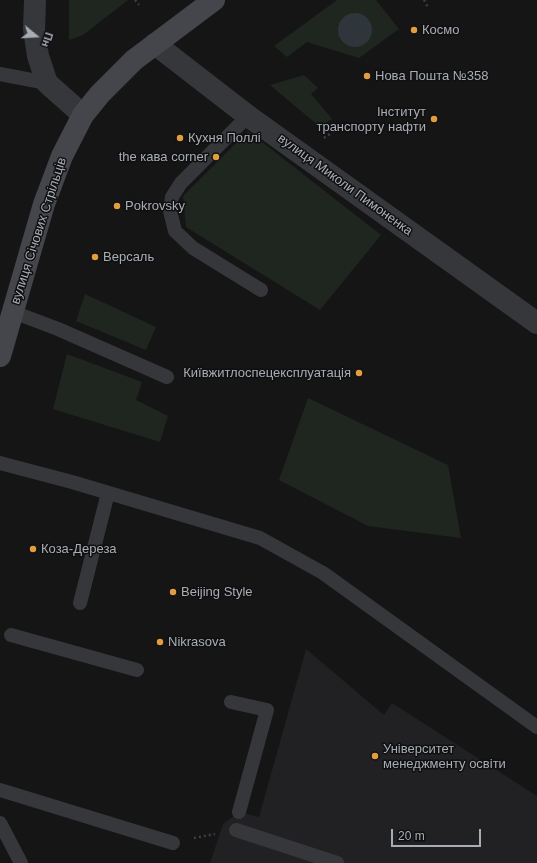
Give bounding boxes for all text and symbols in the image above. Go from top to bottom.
north arrow [16,16,56,56]
place label: Космо [422,22,459,38]
marker: Космо [409,25,419,35]
text: Пн [39,31,55,48]
place label: Нова Пошта №358 [375,68,489,84]
marker: Нова Пошта №358 [362,71,372,81]
place label: Інститут транспорту нафти [316,104,426,135]
marker: Інститут транспорту нафти [429,114,439,124]
place label: Кухня Поллі [188,130,261,146]
street label: вулиця Миколи Пимоненка [275,131,415,239]
marker: Кухня Поллі [175,133,185,143]
place label: the кава corner [119,149,208,165]
marker: the кава corner [211,152,221,162]
street label: вулиця Січових Стрільців [8,156,70,306]
place label: Pokrovsky [125,198,185,214]
marker: Pokrovsky [112,201,122,211]
place label: Версаль [103,249,154,265]
marker: Версаль [90,252,100,262]
place label: Київжитлоспецексплуатація [183,365,351,381]
marker: Київжитлоспецексплуатація [354,368,364,378]
place label: Коза-Дереза [41,541,117,557]
marker: Коза-Дереза [28,544,38,554]
place label: Beijing Style [181,584,253,600]
marker: Beijing Style [168,587,178,597]
place label: Nikrasova [168,634,226,650]
marker: Nikrasova [155,637,165,647]
place label: Університет менеджменту освіти [383,741,506,772]
marker: Університет менеджменту освіти [370,751,380,761]
scale bar [393,821,483,847]
text: 20 m [398,829,425,843]

